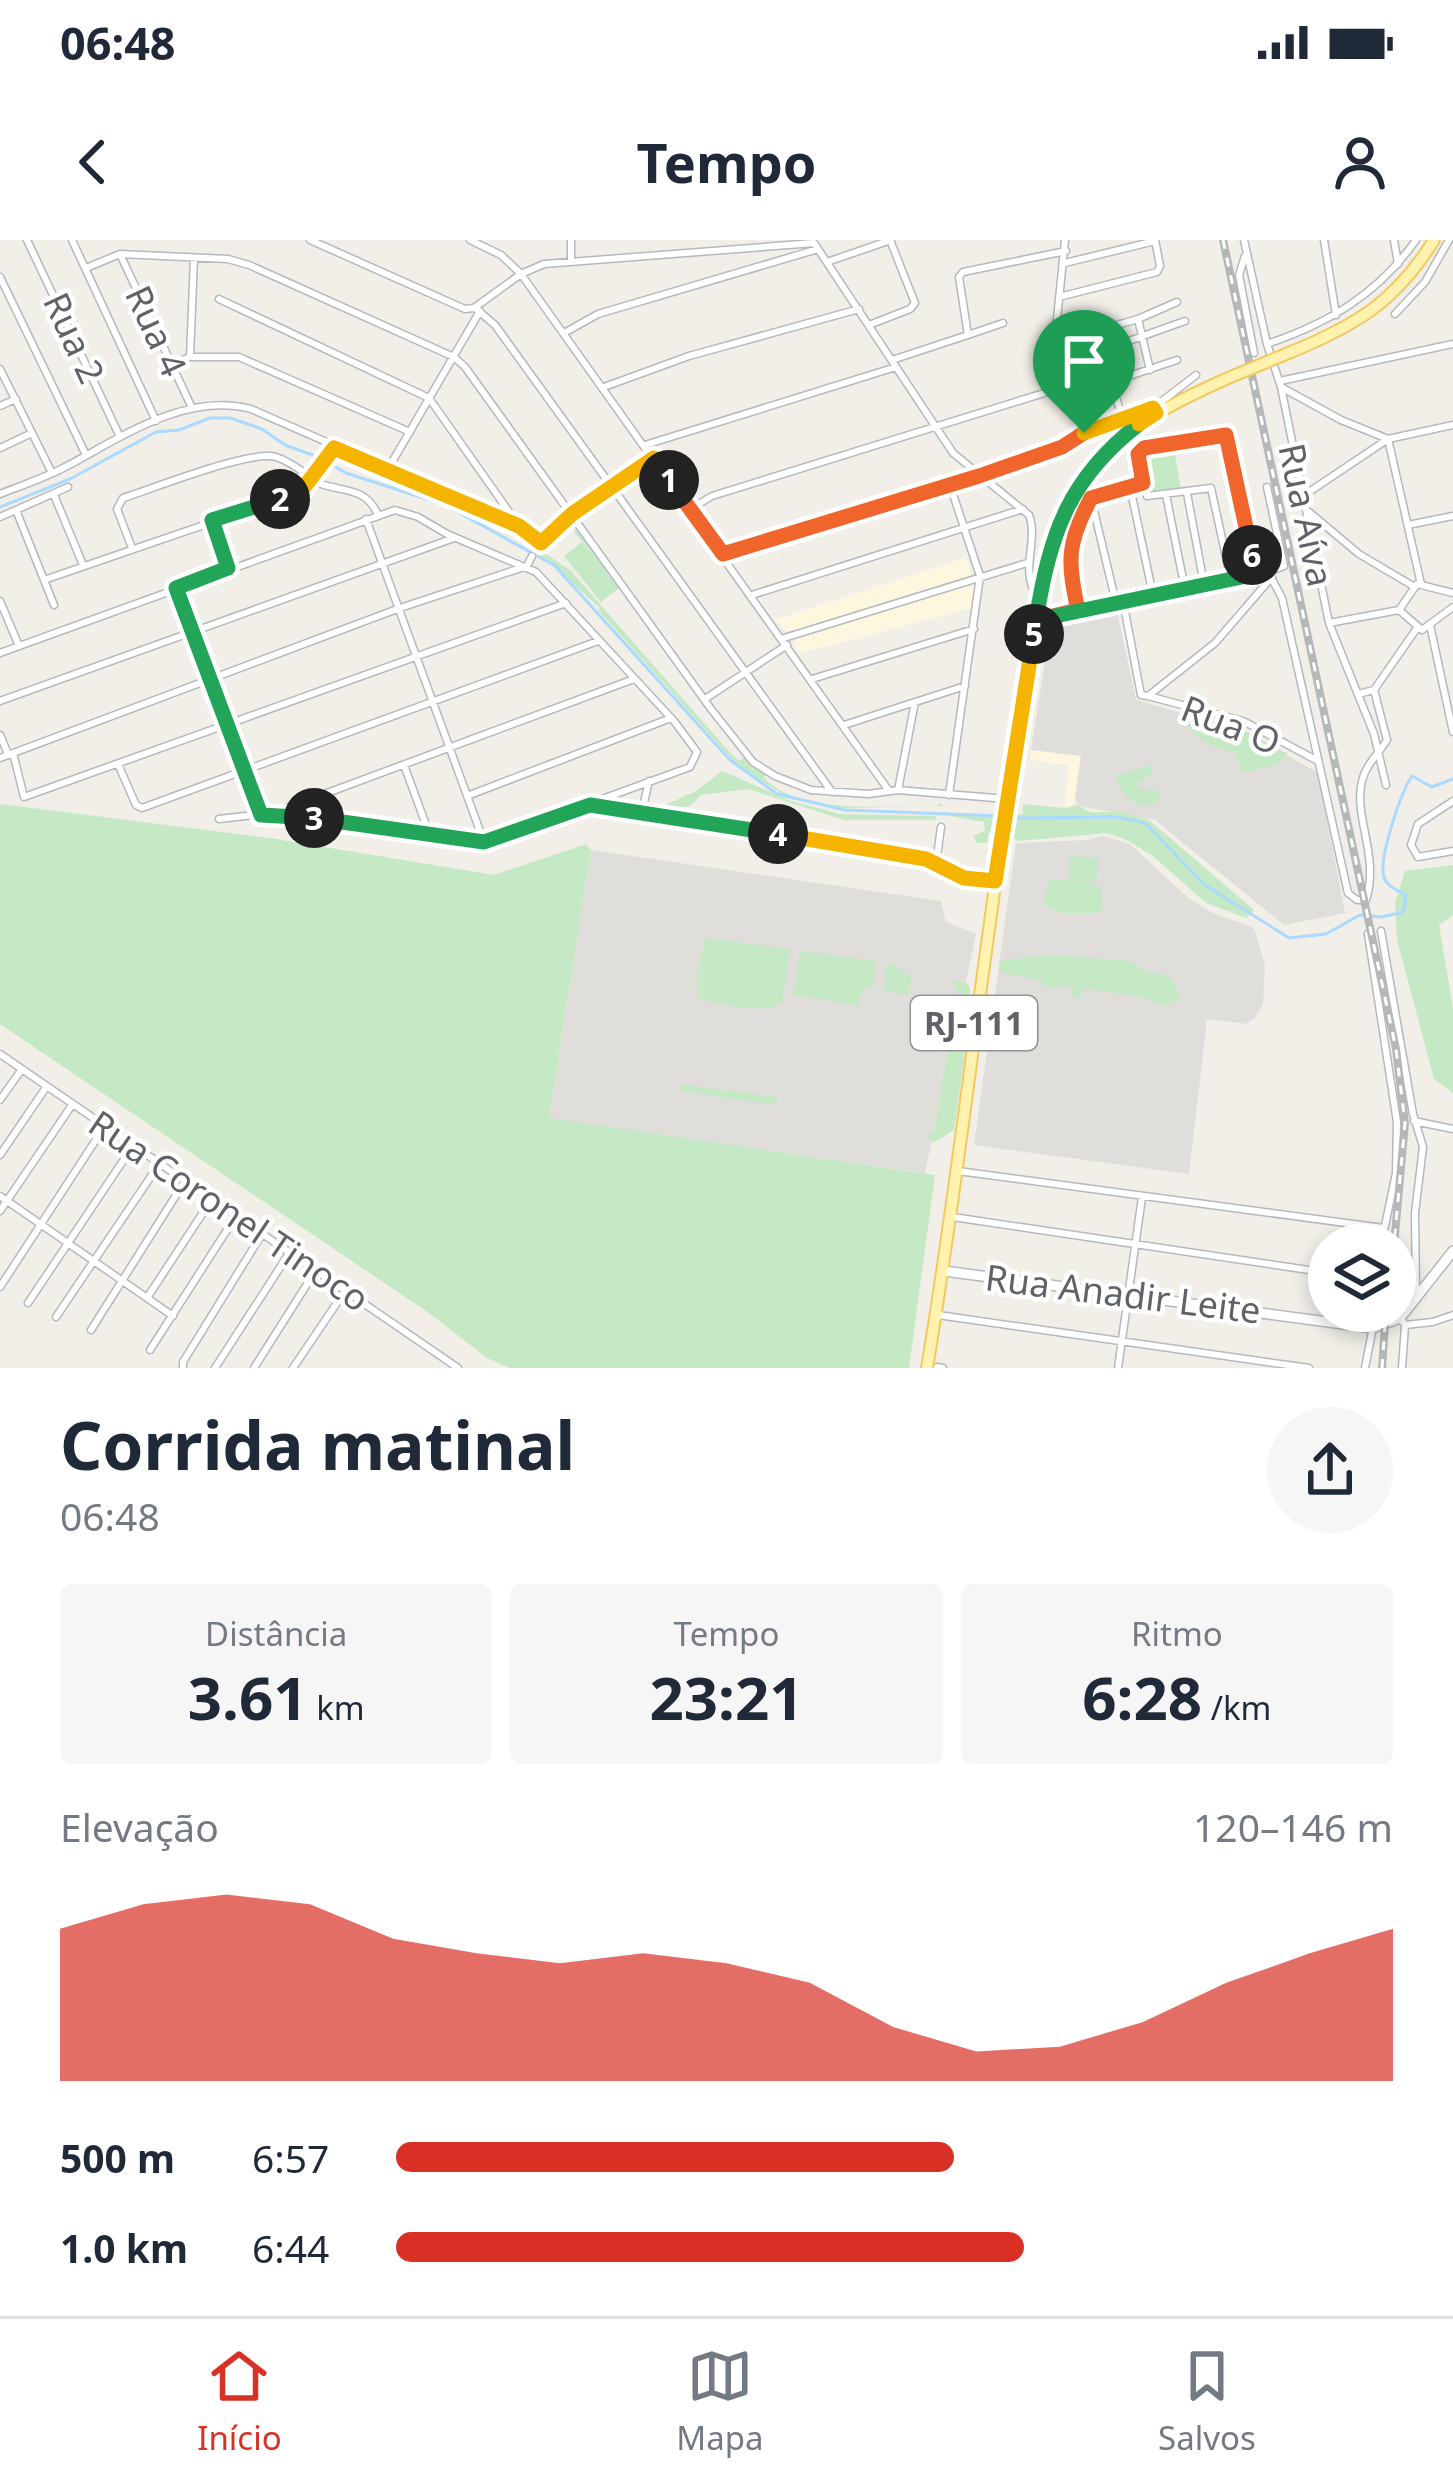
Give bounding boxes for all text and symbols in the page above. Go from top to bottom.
text: 06:48 [60,12,176,73]
text: Tempo [636,125,817,199]
icon: back [60,129,126,195]
icon: person [1327,129,1393,195]
street label: Rua 4 [114,277,199,384]
street label: Rua 2 [32,284,117,391]
pin [1033,310,1135,433]
icon: arrive [1051,328,1117,394]
street label: Rua Aíva [1267,439,1346,591]
pin: 1 [639,450,699,510]
text: 1 [660,457,678,502]
pin: 2 [250,469,310,529]
text: 2 [271,476,289,521]
pin: 6 [1222,525,1282,585]
text: 6 [1243,532,1261,577]
pin: 5 [1004,604,1064,664]
text: 5 [1025,611,1043,656]
street label: Rua O [1175,683,1288,766]
pin: 3 [284,788,344,848]
text: 3 [305,795,323,840]
pin: 4 [748,804,808,864]
text: 4 [769,811,787,856]
road number: RJ-111 [911,996,1037,1050]
street label: Rua Coronel Tinoco [80,1098,379,1323]
map controls [1308,1224,1416,1332]
button: layers [1308,1224,1416,1332]
street label: Rua Anadir Leite [983,1252,1264,1335]
text: Corrida matinal [60,1399,575,1489]
button: share [1267,1407,1393,1533]
text: 06:48 [60,1489,160,1542]
text: Distância [205,1611,347,1656]
text: Tempo [674,1611,779,1656]
text: Ritmo [1131,1611,1223,1656]
text: 3.61 [188,1656,308,1738]
text: 23:21 [649,1656,804,1738]
text: 6:28 [1082,1656,1202,1738]
text: km [308,1685,365,1730]
text: /km [1202,1685,1271,1730]
text: Elevação [60,1800,219,1853]
text: 120–146 m [1193,1800,1393,1853]
text: 500 m [60,2131,175,2184]
text: 6:57 [252,2131,329,2184]
text: 1.0 km [60,2221,188,2274]
text: 6:44 [252,2221,329,2274]
tab: Início [197,2343,282,2460]
tab: Mapa [676,2343,763,2460]
tab: Salvos [1158,2343,1256,2460]

